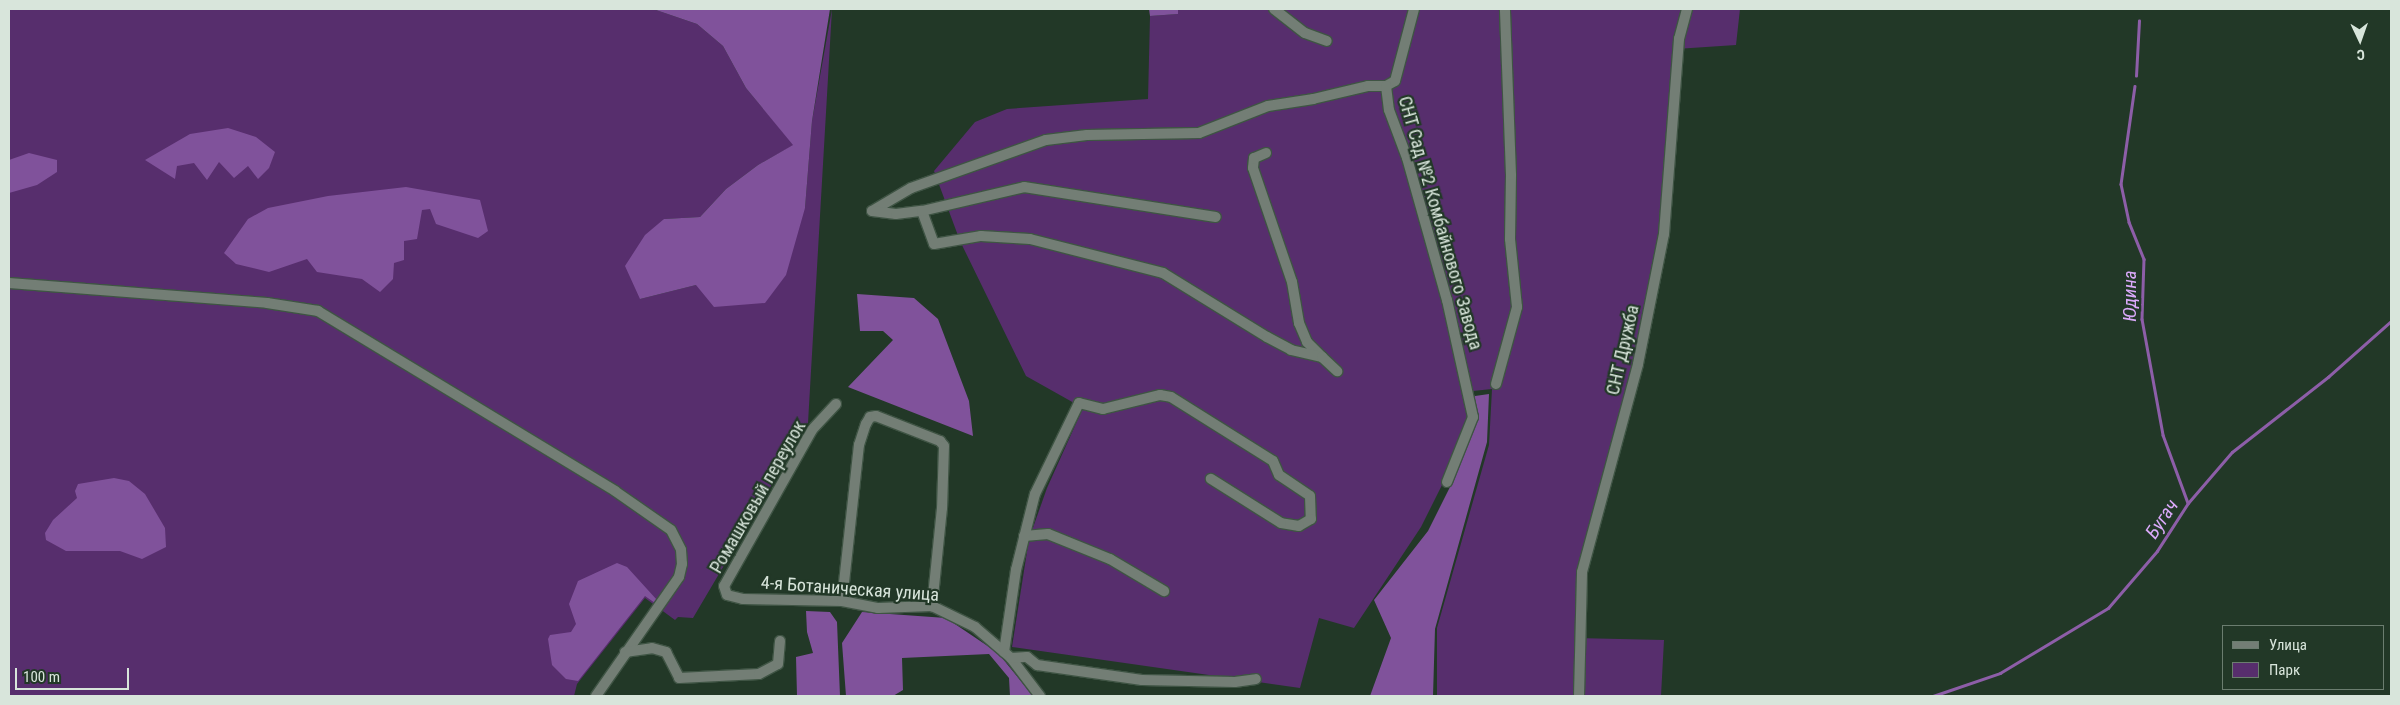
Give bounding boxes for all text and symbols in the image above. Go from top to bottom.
north arrow [2335,15,2385,65]
text: С [2356,47,2365,63]
street label: СНТ Сад №2 Комбайнового Завода [1393,94,1487,352]
water label: Юдина [2119,270,2141,322]
street label: СНТ Дружба [1602,303,1644,397]
street label: Ромашковый переулок [705,417,811,577]
water label: Бугач [2141,495,2183,543]
street label: 4-я Ботаническая улица [760,572,940,606]
legend [2222,625,2385,690]
text: Улица [2269,636,2307,654]
scale bar [18,658,131,690]
text: Парк [2269,661,2300,679]
text: 100 m [23,668,60,686]

